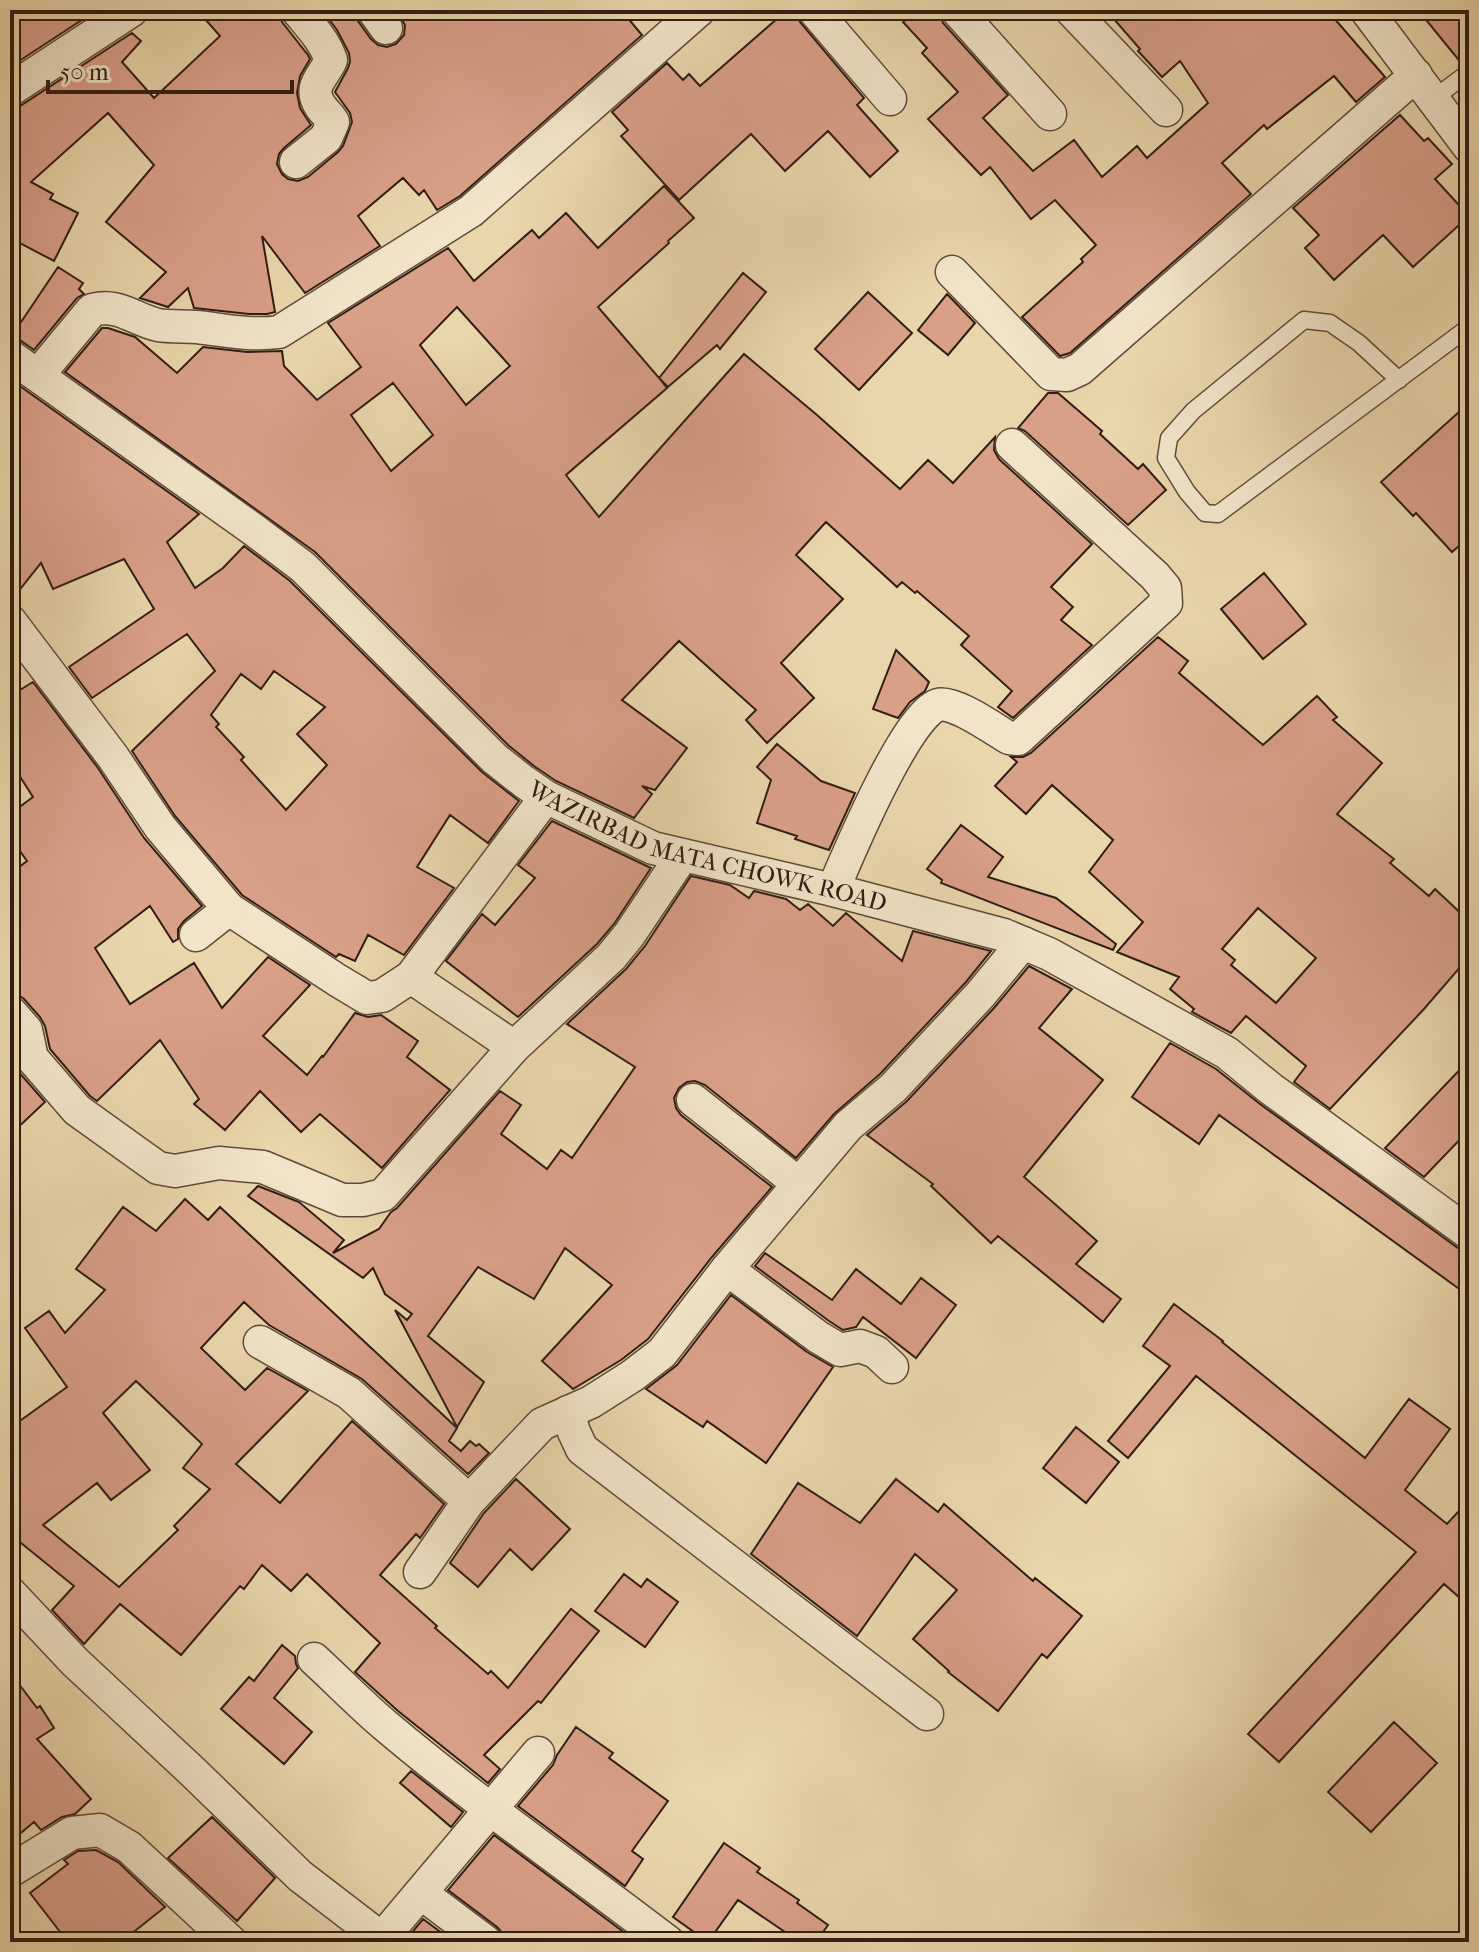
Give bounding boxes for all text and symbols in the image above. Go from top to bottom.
scale bar [48,44,292,94]
text: 50 m [60,58,109,86]
street label: WAZIRBAD MATA CHOWK ROAD [522,774,890,918]

